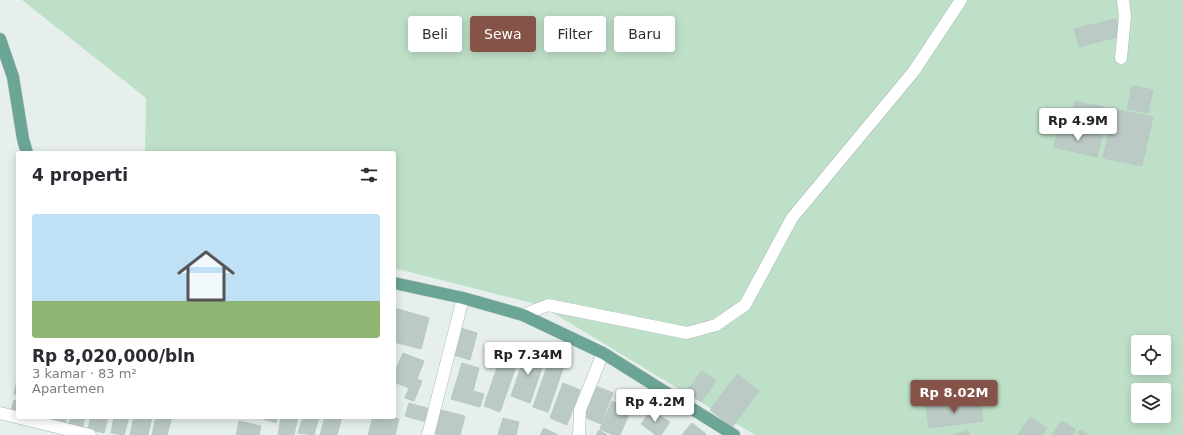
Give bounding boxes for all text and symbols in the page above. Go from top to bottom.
chip: Beli [408,16,462,52]
chip: Sewa [470,16,536,52]
chip: Filter [544,16,606,52]
chip: Baru [614,16,675,52]
pin: Rp 4.9M [1041,108,1115,142]
text: Rp 4.9M [1048,113,1108,128]
icon: filters [358,164,380,186]
text: 4 properti [32,165,128,185]
icon: home [170,240,242,312]
map controls [1131,335,1171,423]
button: locate [1131,335,1171,375]
pin: Rp 7.34M [487,342,569,376]
text: Rp 8,020,000/bln [32,346,195,366]
text: Rp 7.34M [494,347,562,362]
text: 3 kamar · 83 m² [32,366,137,381]
pin: Rp 8.02M [913,380,995,414]
text: Apartemen [32,381,104,396]
button: layers [1131,383,1171,423]
text: Rp 8.02M [920,385,988,400]
pin: Rp 4.2M [618,389,692,423]
text: Rp 4.2M [625,394,685,409]

